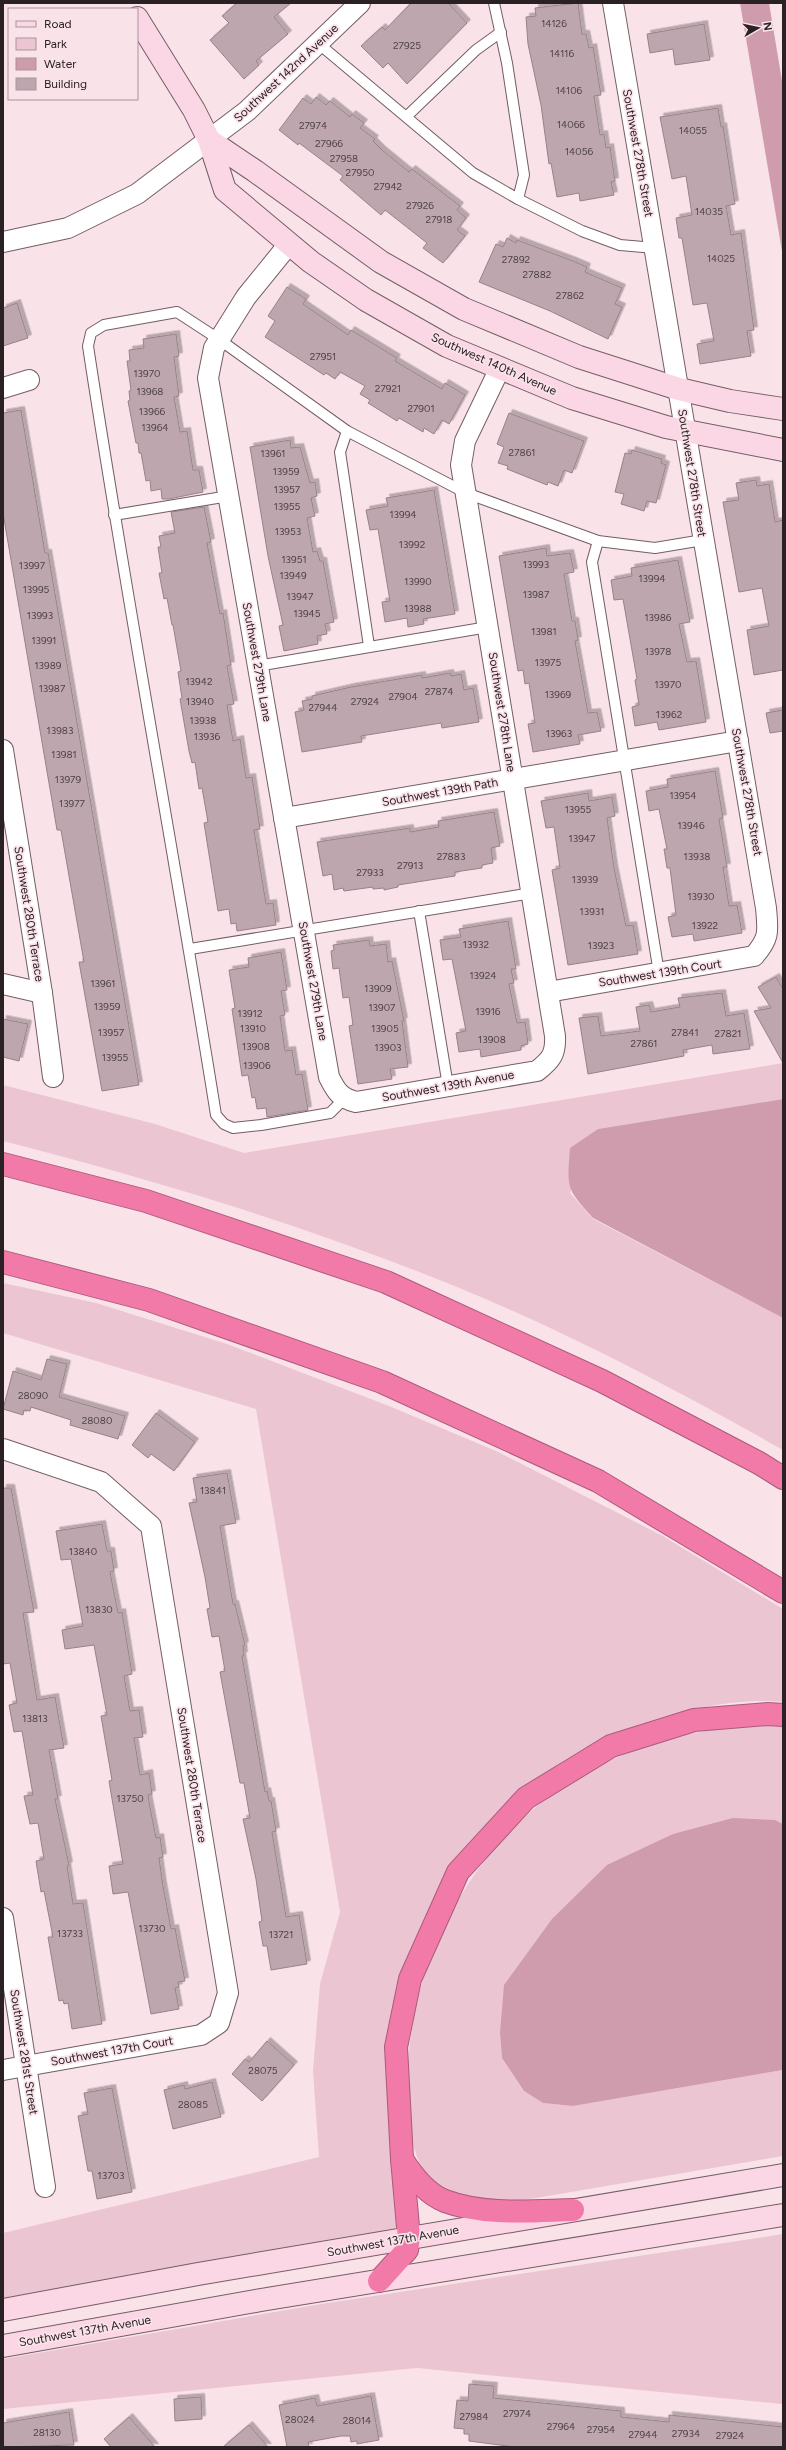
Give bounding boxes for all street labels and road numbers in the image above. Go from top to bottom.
street label: Southwest 142nd Avenue [231,21,341,125]
street label: Southwest 278th Street [620,88,656,218]
street label: Southwest 140th Avenue [429,330,559,398]
street label: Southwest 278th Street [675,408,709,538]
street label: Southwest 279th Lane [240,601,274,723]
street label: Southwest 278th Lane [486,651,518,773]
street label: Southwest 278th Street [729,727,765,857]
street label: Southwest 139th Path [381,775,499,809]
street label: Southwest 280th Terrace [11,845,47,983]
street label: Southwest 279th Lane [296,920,330,1042]
street label: Southwest 139th Court [597,956,723,990]
street label: Southwest 139th Avenue [381,1067,516,1105]
street label: Southwest 280th Terrace [174,1706,210,1844]
street label: Southwest 281st Street [7,1988,41,2116]
street label: Southwest 137th Court [50,2033,175,2069]
street label: Southwest 137th Avenue [326,2222,461,2260]
street label: Southwest 137th Avenue [18,2312,153,2350]

